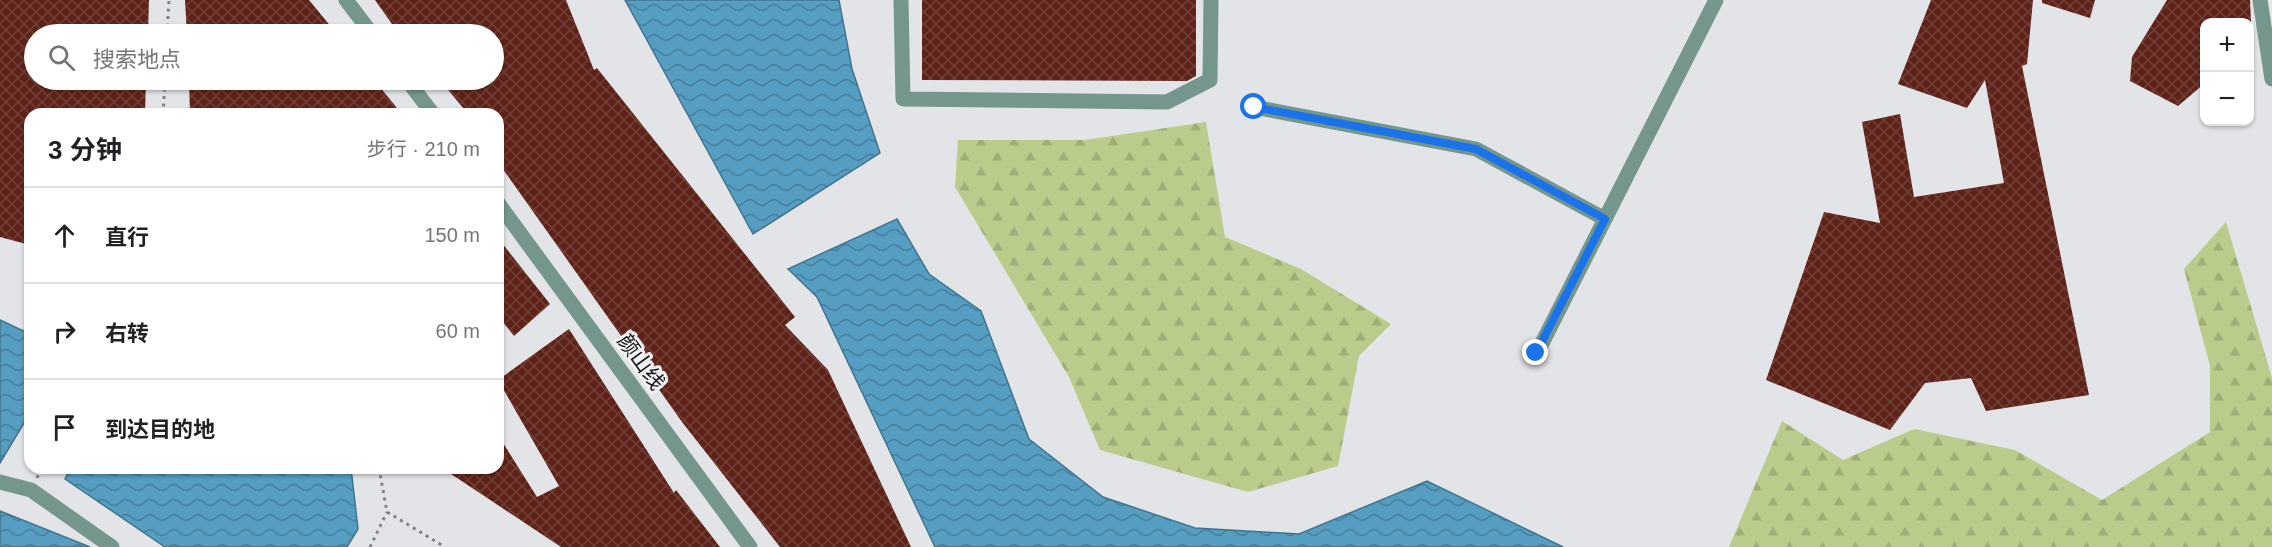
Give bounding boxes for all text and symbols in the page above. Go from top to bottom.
map controls [2200,18,2254,126]
button: + [2200,18,2254,72]
search box [24,24,504,90]
icon: search [45,41,78,74]
text: 搜索地点 [93,47,181,72]
button: − [2200,72,2254,126]
route start [1240,93,1266,119]
text: 3 分钟 [48,135,122,165]
text: 步行 · 210 m [367,138,480,160]
icon: ahead [48,219,81,252]
text: 150 m [424,224,480,246]
text: 直行 [105,225,149,250]
icon: right [48,315,81,348]
text: 60 m [436,320,480,342]
text: 右转 [105,321,149,346]
street label: 颜山线 [614,329,669,394]
route end [1522,339,1548,365]
icon: arrive [48,411,81,444]
text: 到达目的地 [105,417,215,442]

